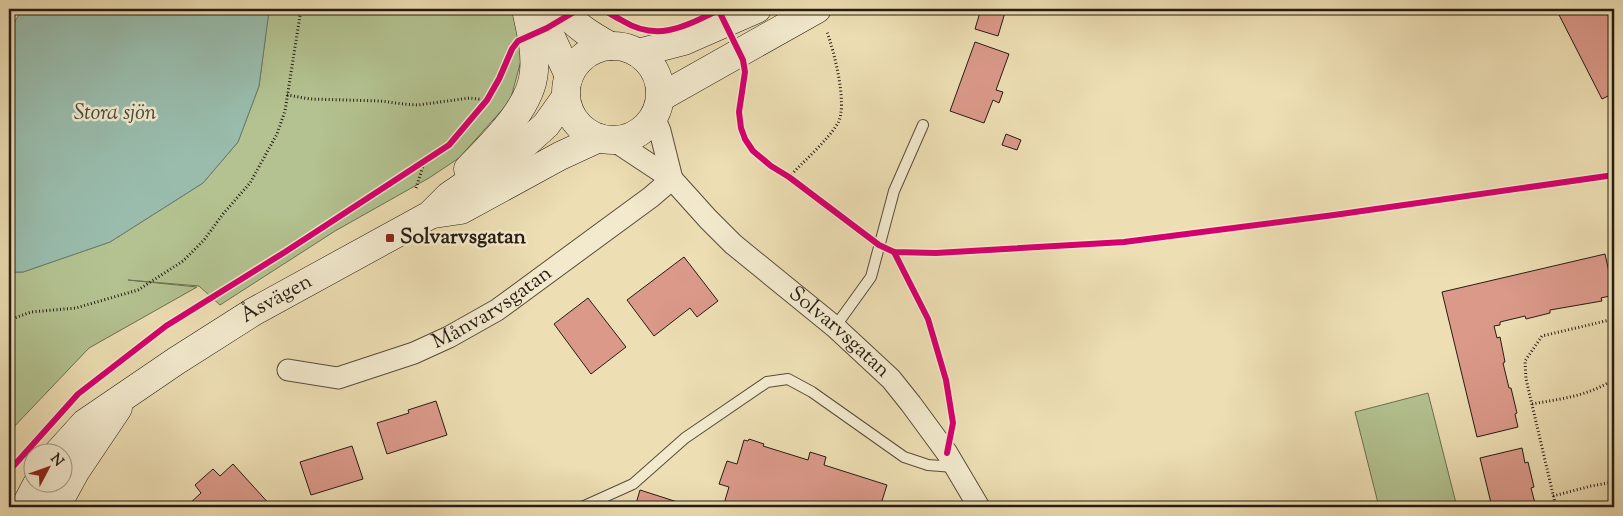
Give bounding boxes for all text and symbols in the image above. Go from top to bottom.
water label: Stora sjön [74,98,157,130]
place label: Solvarvsgatan [400,223,527,253]
marker: Solvarvsgatan [384,232,396,244]
street label: Månvarvsgatan [427,259,559,358]
street label: Åsvägen [235,267,318,331]
street label: Solvarvsgatan [782,280,896,385]
north arrow [22,444,72,494]
text: N [45,450,68,472]

